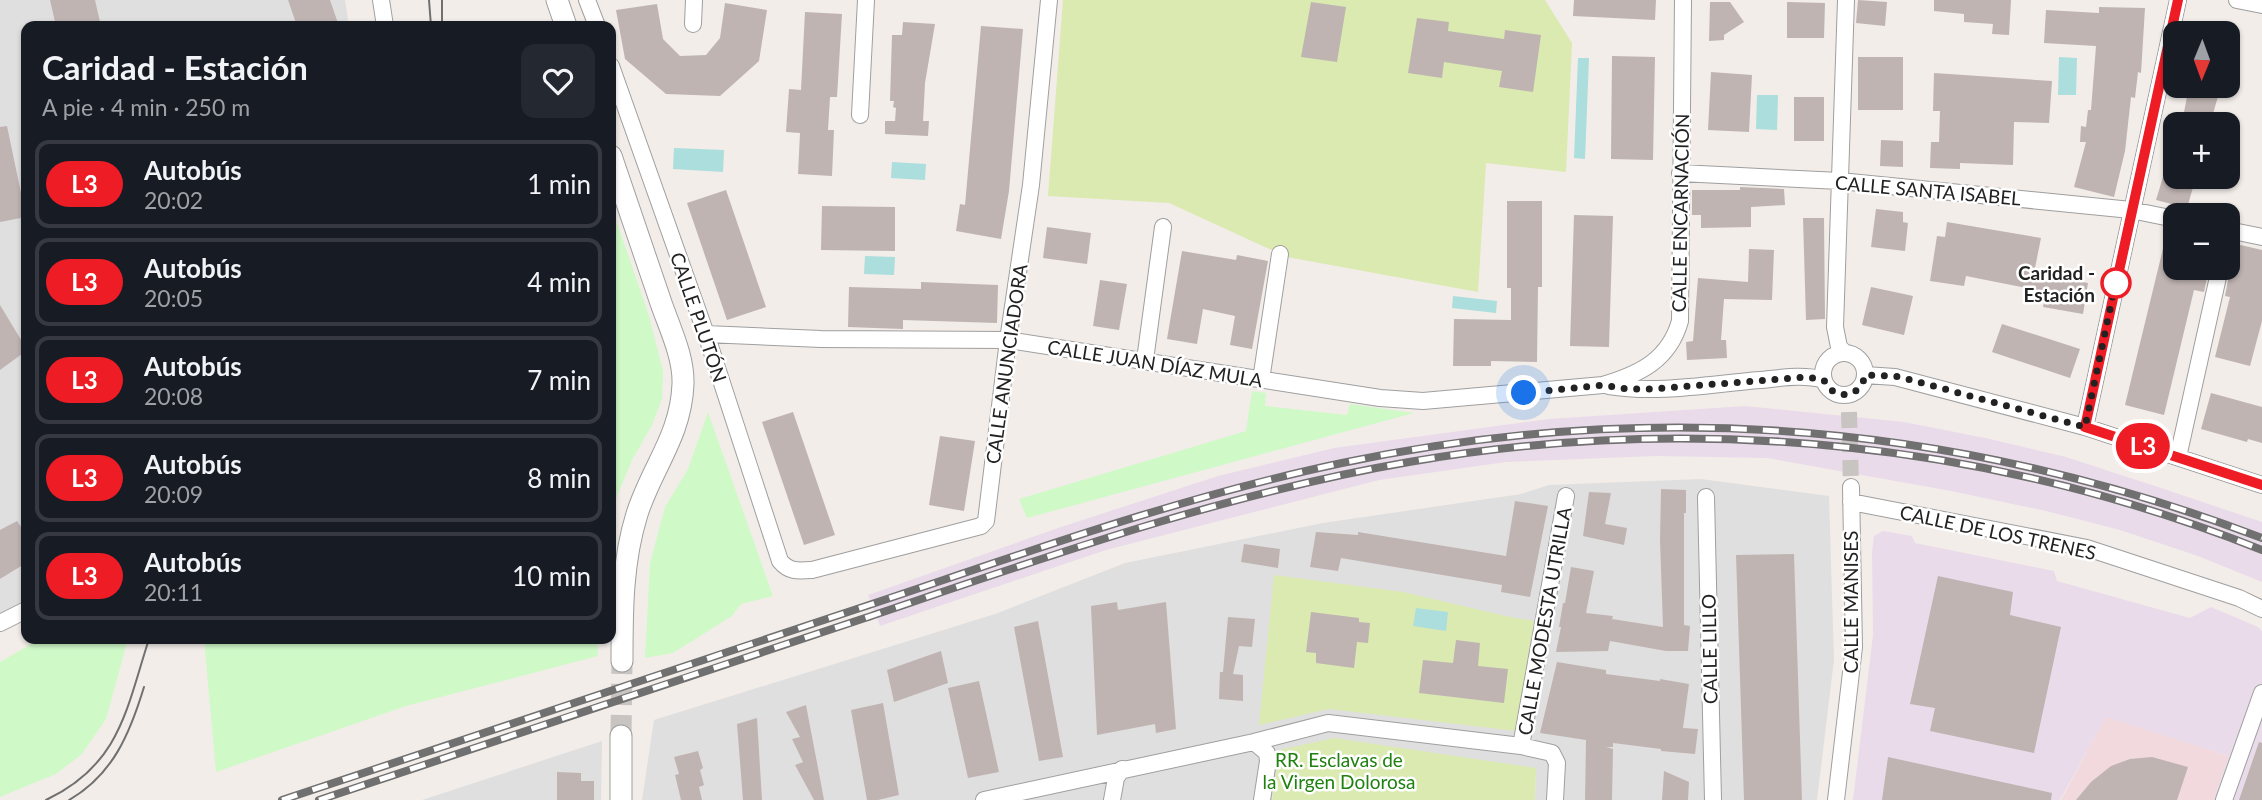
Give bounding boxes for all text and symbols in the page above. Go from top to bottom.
north arrow [2163,21,2240,98]
map controls [2163,21,2240,280]
button: heart [521,44,595,118]
text: Caridad - Estación [42,47,308,87]
text: A pie · 4 min · 250 m [42,93,250,121]
button: + [2163,112,2240,189]
street label: CALLE ENCARNACIÓN [1667,114,1693,312]
text: Autobús [144,154,242,186]
text: 1 min [527,168,591,200]
text: L3 [71,169,98,198]
street label: CALLE SANTA ISABEL [1834,170,2022,210]
text: 20:02 [144,186,203,214]
button: − [2163,203,2240,280]
street label: CALLE PLUTÓN [666,249,732,385]
text: Autobús [144,252,242,284]
place label: Caridad - Estación [2018,261,2095,306]
street label: CALLE ANUNCIADORA [981,263,1031,465]
text: 4 min [527,266,591,298]
text: L3 [71,267,98,296]
marker: Caridad - Estación [2101,268,2131,298]
text: 20:05 [144,284,203,312]
street label: CALLE JUAN DÍAZ MULA [1046,335,1264,391]
text: Autobús [144,350,242,382]
text: 7 min [527,364,591,396]
text: L3 [71,365,98,394]
your location [1506,375,1541,410]
text: 20:08 [144,382,203,410]
line badge: L3 [2112,423,2174,469]
text: L3 [2130,431,2156,460]
text: Autobús [144,448,242,480]
text: 8 min [527,462,591,494]
text: L3 [71,463,98,492]
text: 20:09 [144,480,203,508]
street label: CALLE DE LOS TRENES [1898,500,2098,564]
street label: CALLE MODESTA UTRILLA [1513,505,1575,737]
street label: CALLE MANISES [1839,531,1862,673]
text: Autobús [144,546,242,578]
text: 10 min [512,560,591,592]
text: L3 [71,561,98,590]
text: 20:11 [144,578,203,606]
street label: CALLE LILLO [1697,594,1721,704]
park label: RR. Esclavas de la Virgen Dolorosa [1263,748,1415,793]

